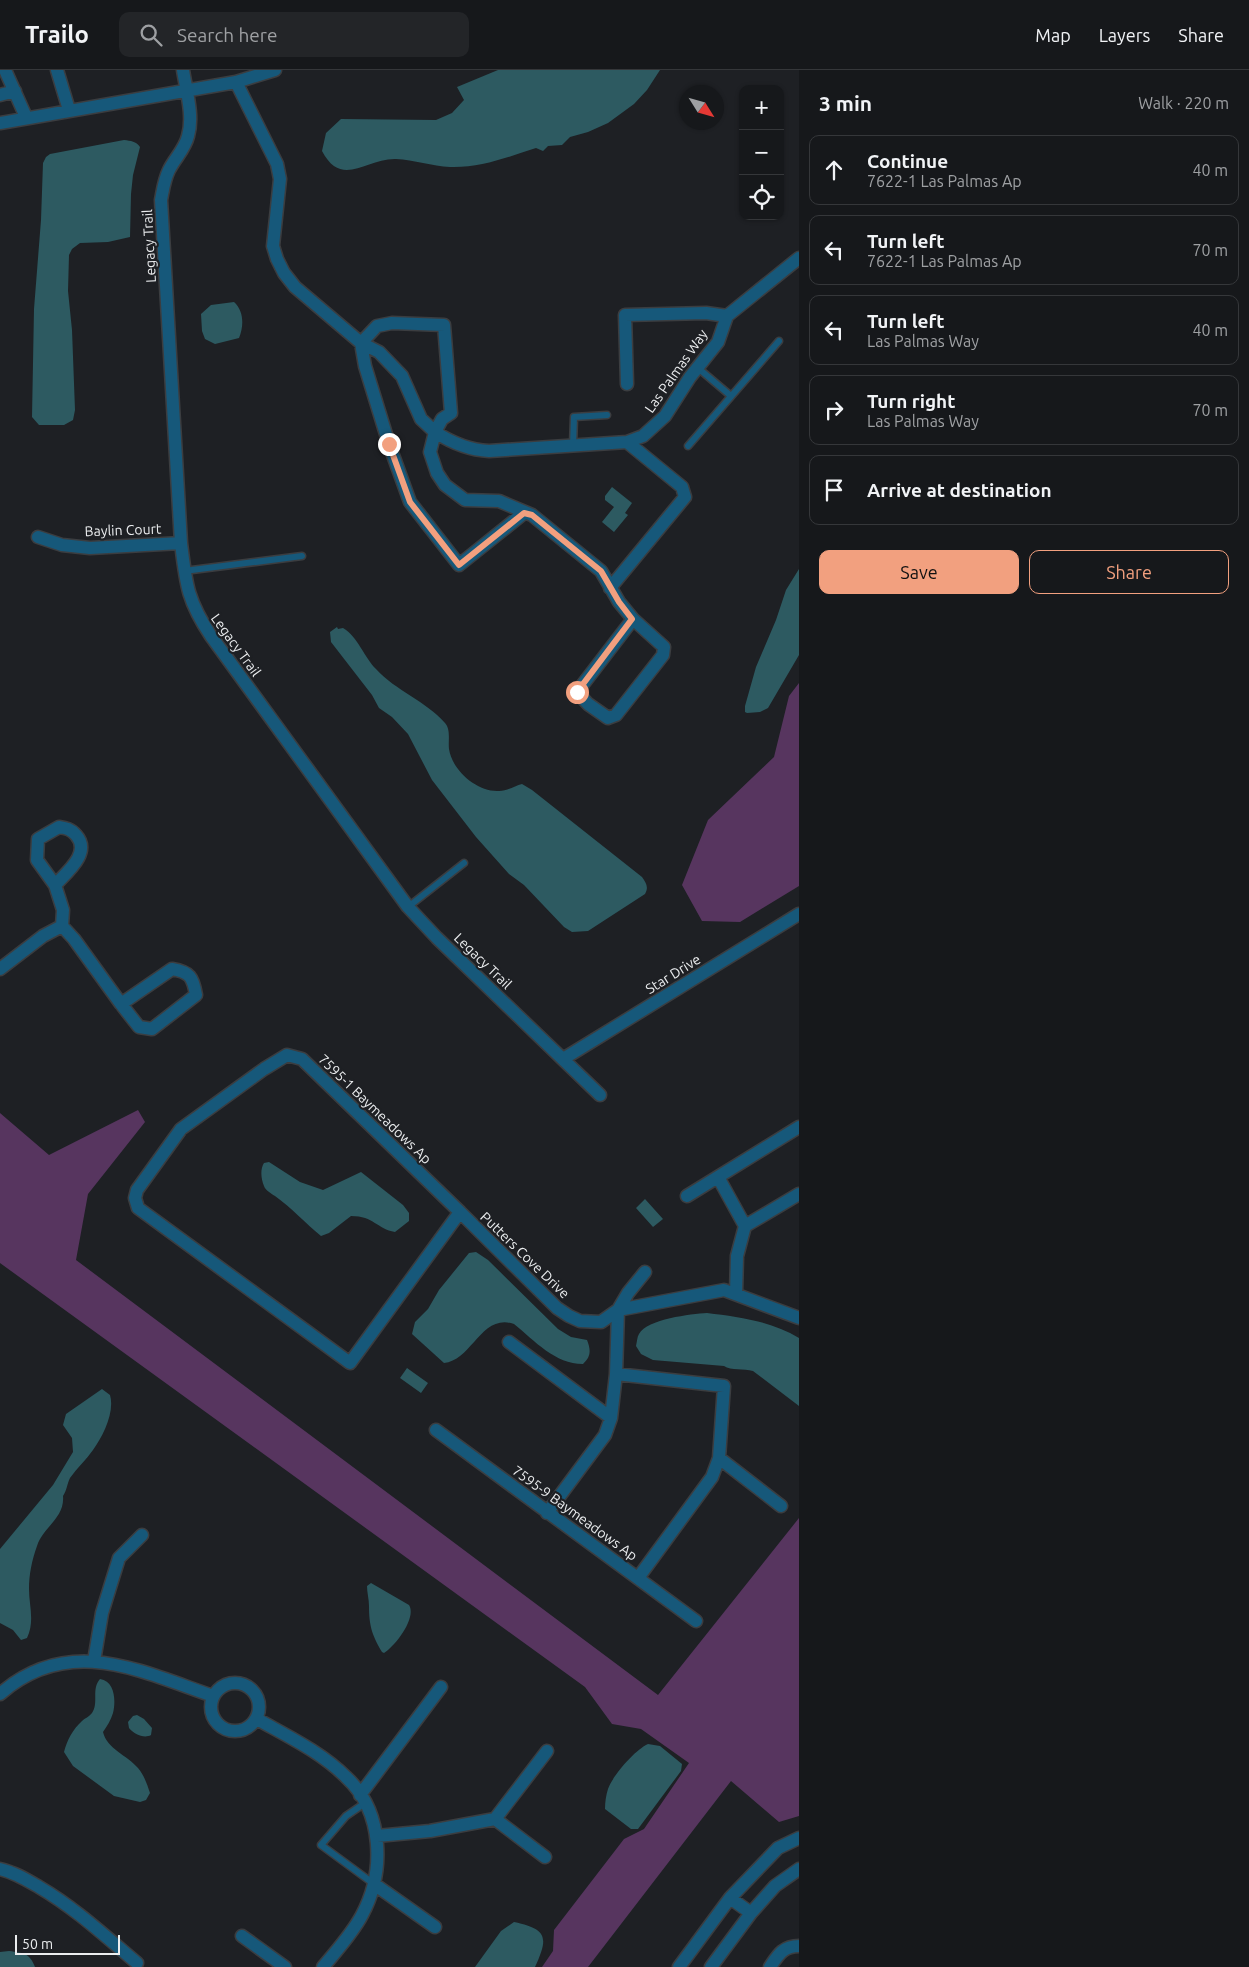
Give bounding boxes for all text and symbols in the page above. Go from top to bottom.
search box [119,12,469,57]
text: Trailo [25,21,89,48]
icon: search [137,21,165,49]
text: Search here [177,24,278,46]
text: Map [1035,25,1071,45]
text: Layers [1099,25,1150,45]
text: Share [1178,25,1224,45]
north arrow [679,85,724,130]
map controls [739,85,784,220]
button: + [739,85,784,130]
text: 3 min [819,91,872,115]
text: Walk · 220 m [1138,94,1229,112]
button: − [739,130,784,175]
text: Continue [867,150,948,172]
icon: ahead [820,156,848,184]
text: 40 m [1192,161,1228,179]
text: 7622-1 Las Palmas Ap [867,172,1022,190]
button: locate [739,175,784,220]
street label: Legacy Trail [139,209,159,283]
text: Turn left [867,230,945,252]
icon: left [820,236,848,264]
text: 70 m [1192,241,1228,259]
text: 7622-1 Las Palmas Ap [867,252,1022,270]
text: Turn left [867,310,945,332]
icon: left [820,316,848,344]
text: 40 m [1192,321,1228,339]
street label: Las Palmas Way [641,326,711,416]
text: Las Palmas Way [867,332,979,350]
text: Turn right [867,390,955,412]
icon: right [820,396,848,424]
text: 70 m [1192,401,1228,419]
text: Las Palmas Way [867,412,979,430]
route end [378,433,401,456]
icon: arrive [820,476,848,504]
text: Arrive at destination [867,479,1052,501]
street label: Baylin Court [84,521,162,539]
button: Save [819,550,1019,594]
button: Share [1029,550,1229,594]
street label: Legacy Trail [208,611,264,680]
route start [566,681,589,704]
street label: Legacy Trail [451,930,515,993]
street label: Star Drive [643,951,703,997]
street label: 7595-1 Baymeadows Ap [315,1051,435,1167]
street label: Putters Cove Drive [477,1209,573,1301]
street label: 7595-9 Baymeadows Ap [509,1462,641,1564]
scale bar [15,1932,120,1955]
text: 50 m [22,1936,53,1952]

